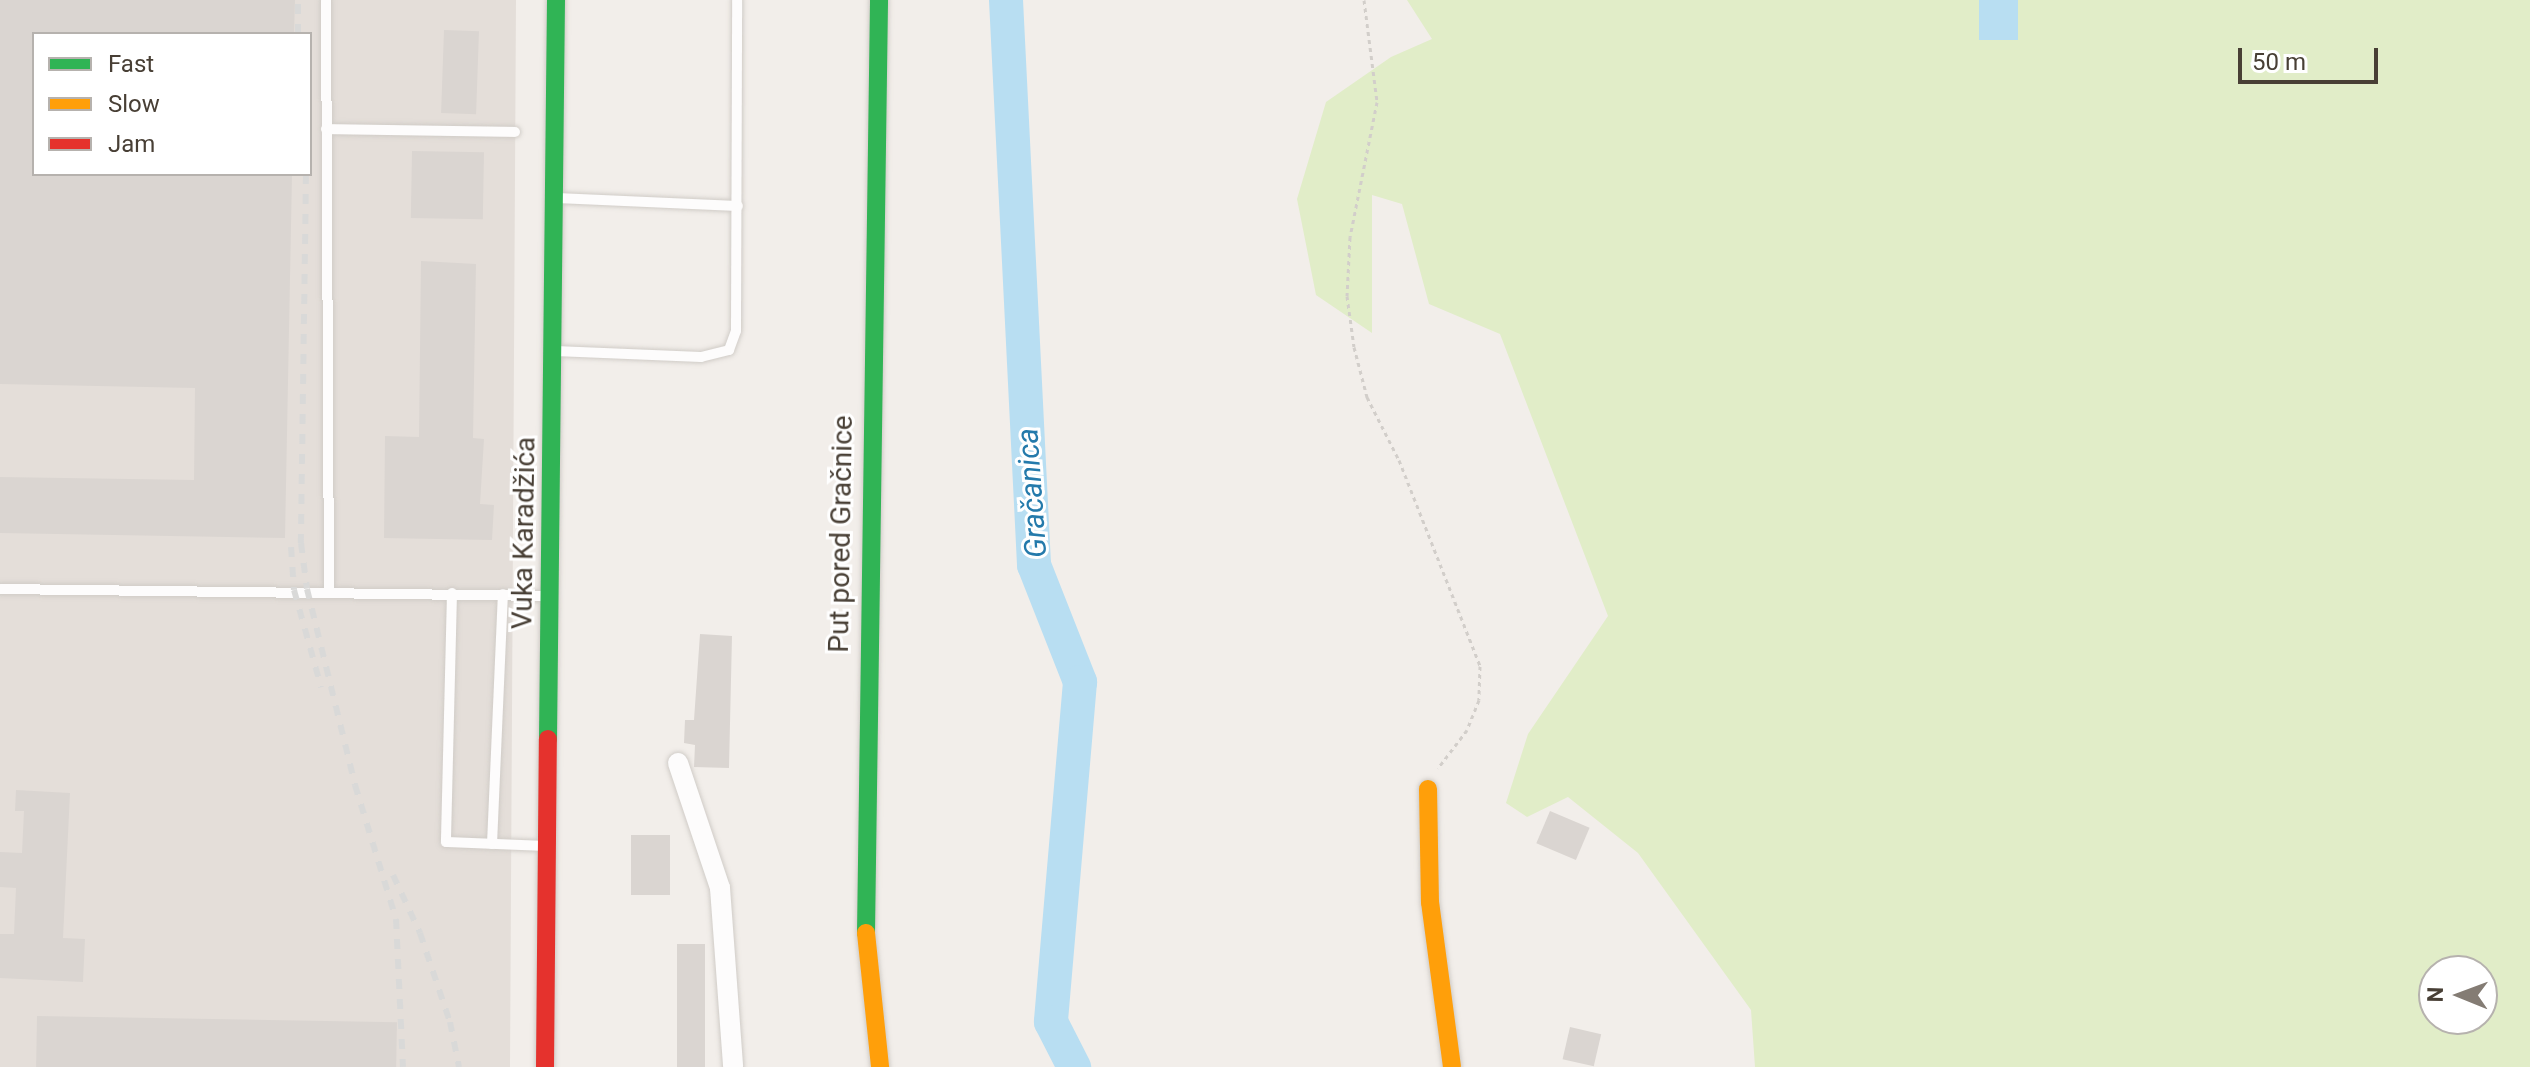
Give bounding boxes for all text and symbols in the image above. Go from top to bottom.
legend [32,32,312,176]
scale bar [2242,32,2382,82]
text: 50 m [2252,48,2306,76]
text: Fast [108,50,154,78]
text: Slow [108,90,160,118]
text: Jam [108,130,155,158]
street label: Put pored Gračnice [822,415,860,653]
water label: Gračanica [1010,427,1054,559]
street label: Vuka Karadžića [506,436,542,630]
north arrow [2418,955,2498,1035]
text: N [2423,987,2448,1003]

